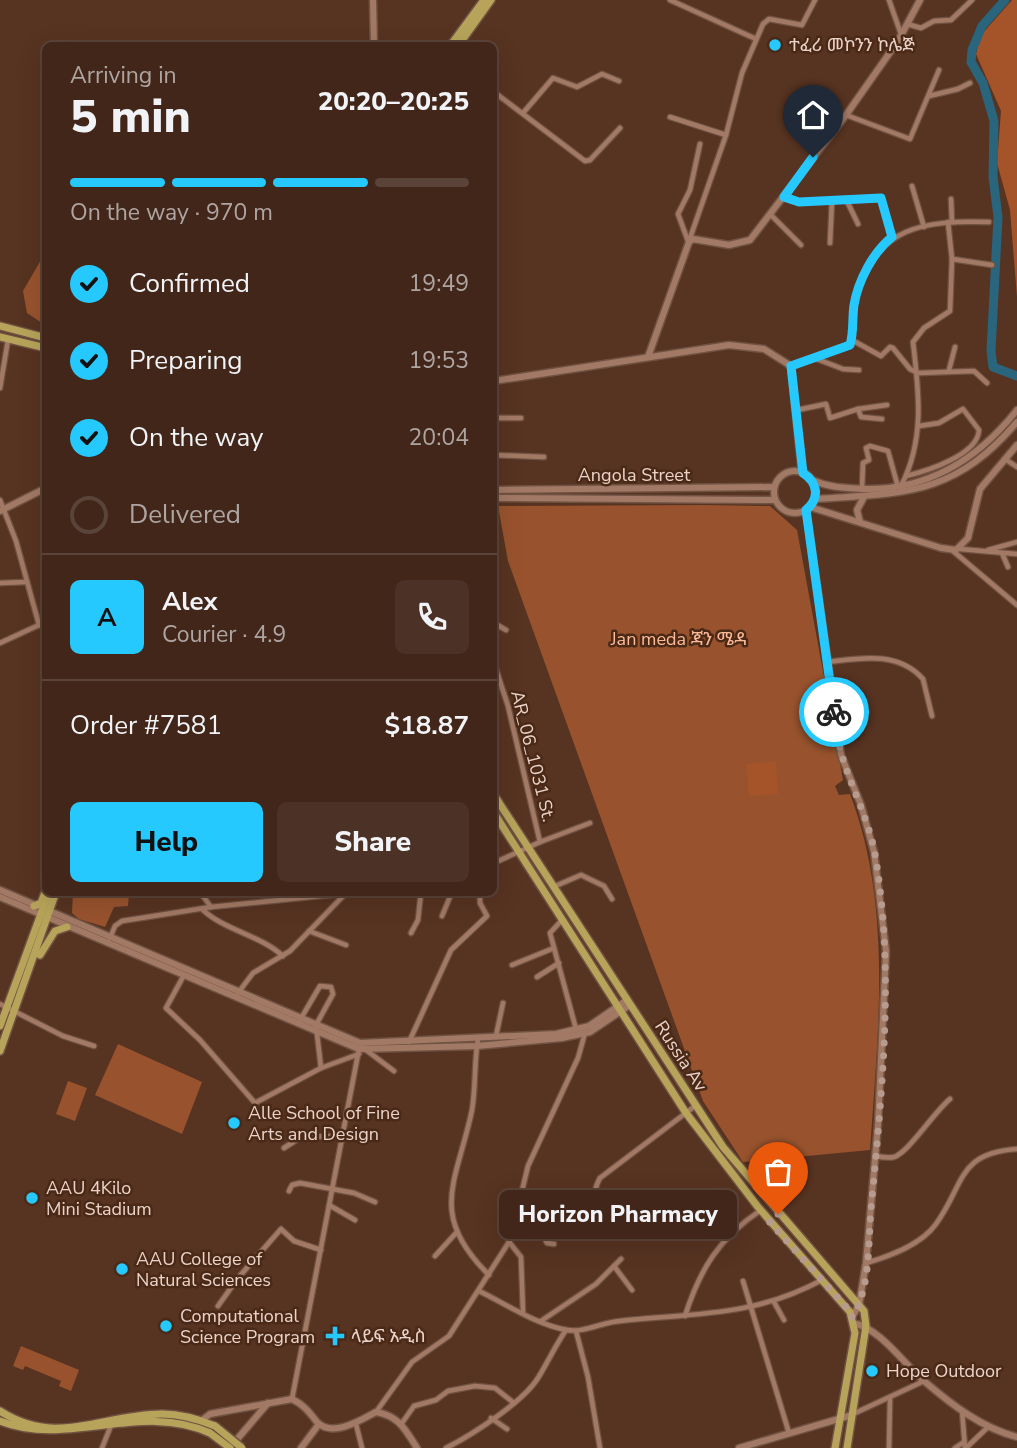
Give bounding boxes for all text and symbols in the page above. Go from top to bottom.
place label: ተፈሪ መኮንን ኮሌጅ [789,33,916,57]
marker: ተፈሪ መኮንን ኮሌጅ [767,37,783,53]
text: Arriving in [70,60,177,91]
text: 20:20–20:25 [318,84,469,119]
text: 5 min [70,85,191,148]
pin [783,85,843,157]
icon: home [794,96,832,134]
text: On the way · 970 m [70,197,273,228]
icon: check [70,265,108,303]
text: Confirmed [129,266,250,301]
text: 19:49 [409,268,469,299]
icon: check [70,342,108,380]
text: Preparing [129,343,242,378]
text: 19:53 [409,345,469,376]
icon: check [70,419,108,457]
text: On the way [129,420,263,455]
text: 20:04 [409,422,469,453]
street label: Angola Street [578,463,691,487]
text: Delivered [129,497,241,532]
button: phone [395,580,469,654]
text: Alex [162,584,218,619]
text: A [97,600,117,635]
text: Courier · 4.9 [162,619,286,650]
park label: Jan meda ጃን ሜዳ [610,627,747,651]
courier [799,677,869,747]
street label: AR_06_1031 St. [505,688,561,824]
icon: bike [815,693,853,731]
text: Order #7581 [70,708,222,743]
text: $18.87 [385,708,469,743]
button: Help [70,802,263,882]
button: Share [277,802,469,882]
street label: Russia Av [649,1016,713,1097]
place label: Alle School of Fine Arts and Design [248,1101,400,1146]
marker: Alle School of Fine Arts and Design [226,1115,242,1131]
pin [748,1142,808,1214]
icon: bag [759,1153,797,1191]
place label: AAU 4Kilo Mini Stadium [46,1176,152,1221]
marker: AAU 4Kilo Mini Stadium [24,1190,40,1206]
callout: Horizon Pharmacy [498,1190,736,1238]
text: Horizon Pharmacy [518,1199,718,1230]
place label: AAU College of Natural Sciences [136,1247,271,1292]
marker: AAU College of Natural Sciences [114,1261,130,1277]
place label: Computational Science Program [180,1304,315,1349]
marker: Computational Science Program [158,1318,174,1334]
place label: ላይፍ አዲስ [351,1324,426,1348]
marker: ላይፍ አዲስ [325,1326,345,1346]
place label: Hope Outdoor [886,1359,1002,1383]
marker: Hope Outdoor [864,1363,880,1379]

